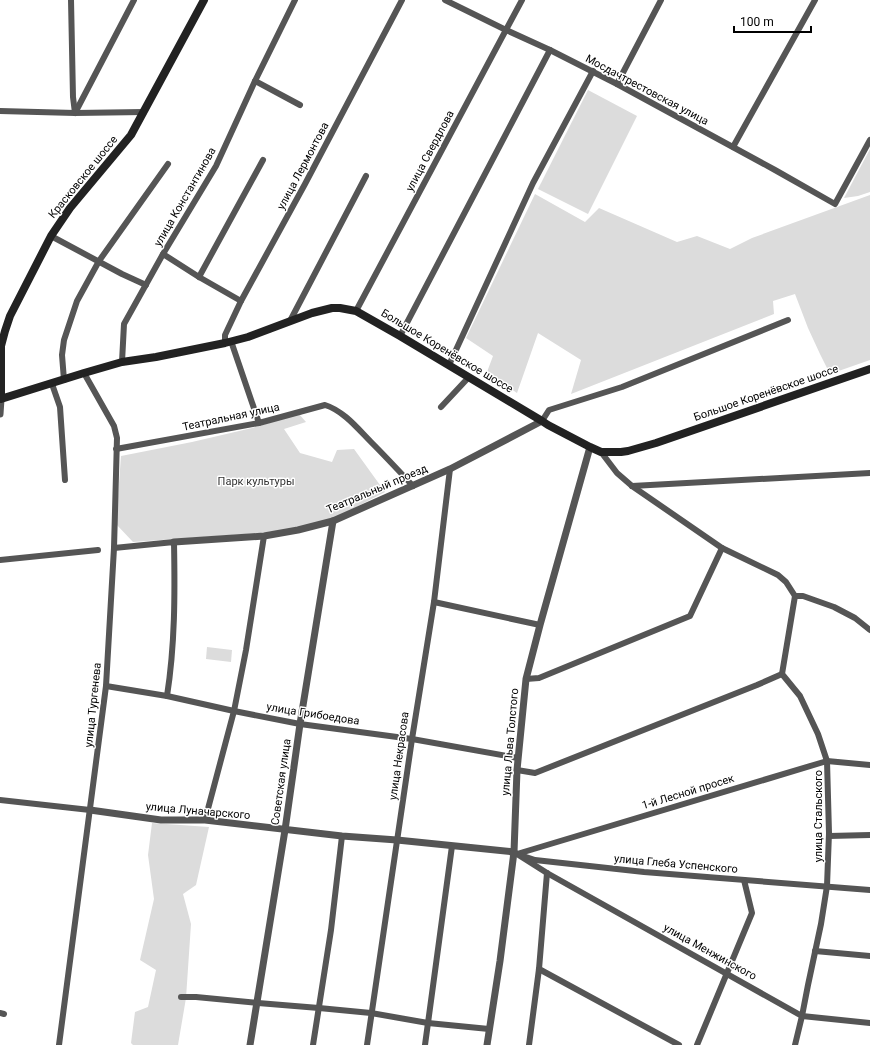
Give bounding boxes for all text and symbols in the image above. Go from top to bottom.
scale bar [734,8,811,34]
text: 100 m [740,15,774,29]
street label: Мосдачтрестовская улица [583,52,711,128]
street label: улица Свердлова [403,108,457,194]
street label: улица Лермонтова [274,120,332,212]
street label: Красковское шоссе [46,133,120,221]
street label: улица Константинова [151,145,219,249]
street label: Большое Коренёвское шоссе [379,306,516,396]
street label: Большое Коренёвское шоссе [692,362,840,424]
street label: Театральная улица [181,400,281,434]
street label: Театральный проезд [325,462,430,516]
park label: Парк культуры [218,475,294,488]
street label: улица Тургенева [82,662,104,748]
street label: улица Льва Толстого [499,688,521,796]
street label: улица Грибоедова [266,700,360,728]
street label: улица Некрасова [386,711,412,801]
street label: Советская улица [269,738,293,826]
street label: улица Стальского [812,770,825,862]
street label: 1-й Лесной просек [640,772,736,812]
street label: улица Луначарского [145,800,251,822]
street label: улица Глеба Успенского [614,852,738,876]
street label: улица Менжинского [661,921,759,983]

